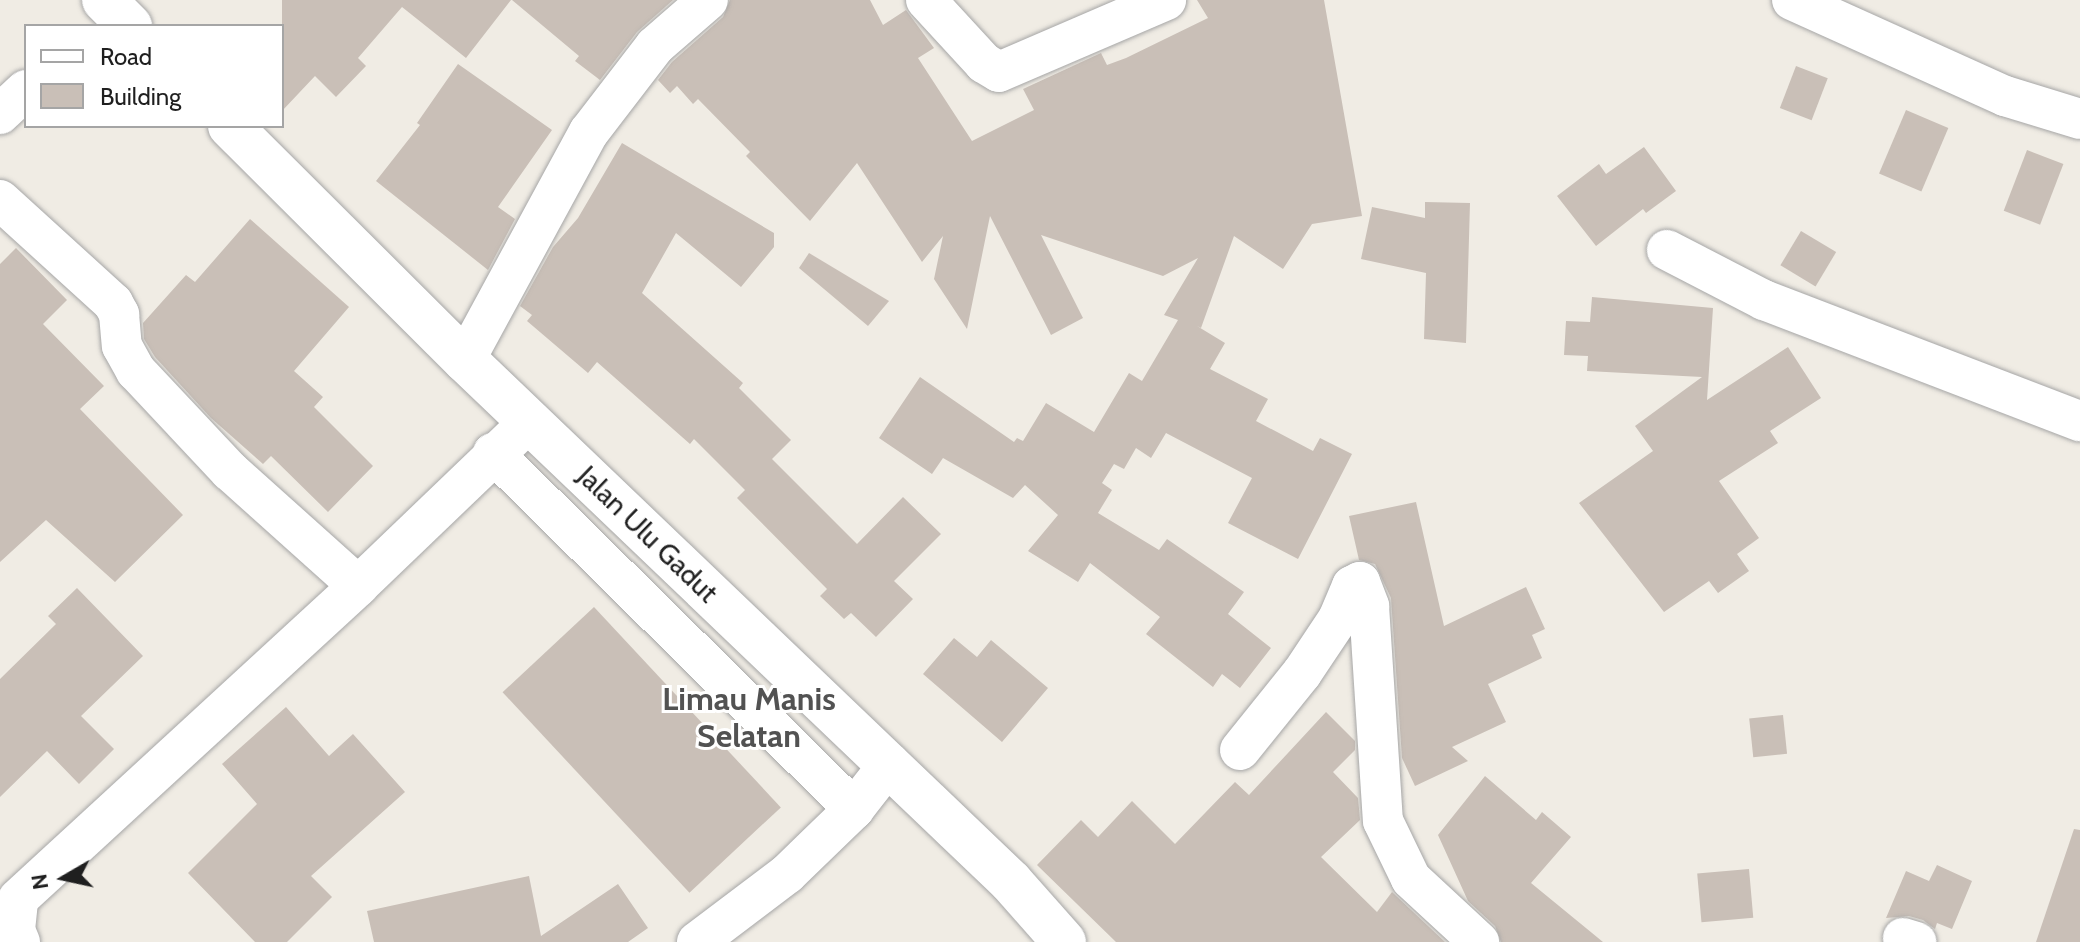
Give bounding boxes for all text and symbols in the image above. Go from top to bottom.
legend [24,24,284,128]
text: Road [100,42,152,71]
text: Building [100,82,181,111]
street label: Jalan Ulu Gadut [571,459,725,609]
district label: Limau Manis Selatan [662,681,836,756]
north arrow [24,838,104,918]
text: N [25,872,54,892]

